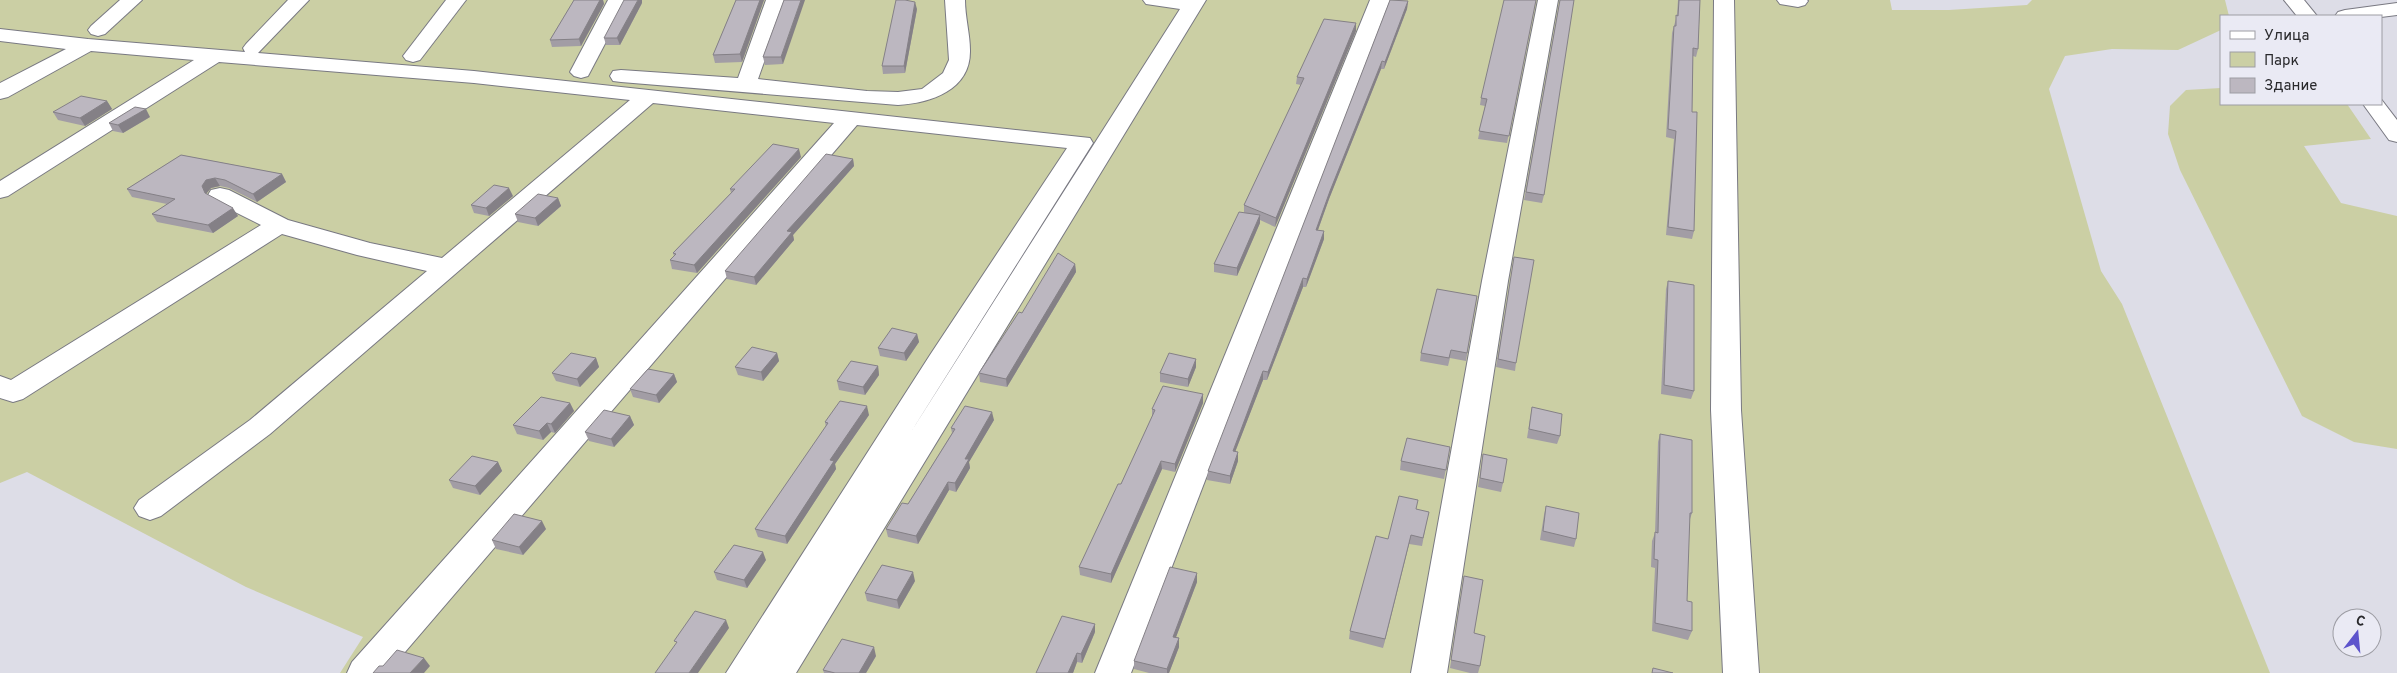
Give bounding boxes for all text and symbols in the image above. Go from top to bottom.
legend [2220,15,2382,105]
text: Улица [2264,27,2309,46]
text: Парк [2264,52,2299,71]
text: Здание [2264,77,2317,96]
north arrow [2332,608,2382,658]
text: С [2354,613,2367,631]

